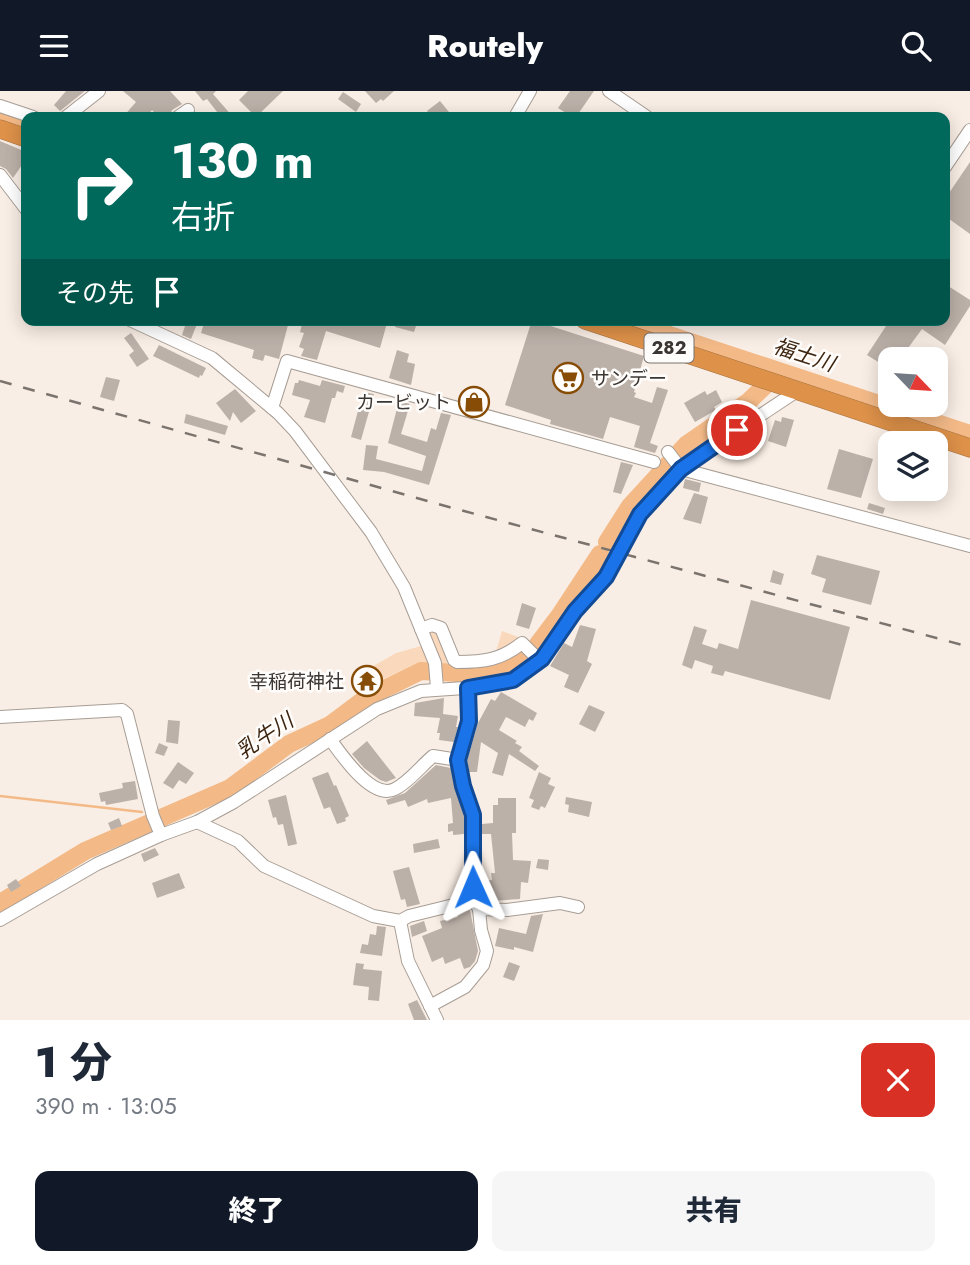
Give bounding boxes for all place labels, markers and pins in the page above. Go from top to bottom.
supermarket icon: サンデー [551,361,585,395]
place label: サンデー [591,365,667,392]
shop icon: カービット [457,385,491,419]
place label: カービット [356,389,451,416]
pin [707,400,767,460]
temple icon: 幸稲荷神社 [350,664,384,698]
place label: 幸稲荷神社 [249,668,344,695]

